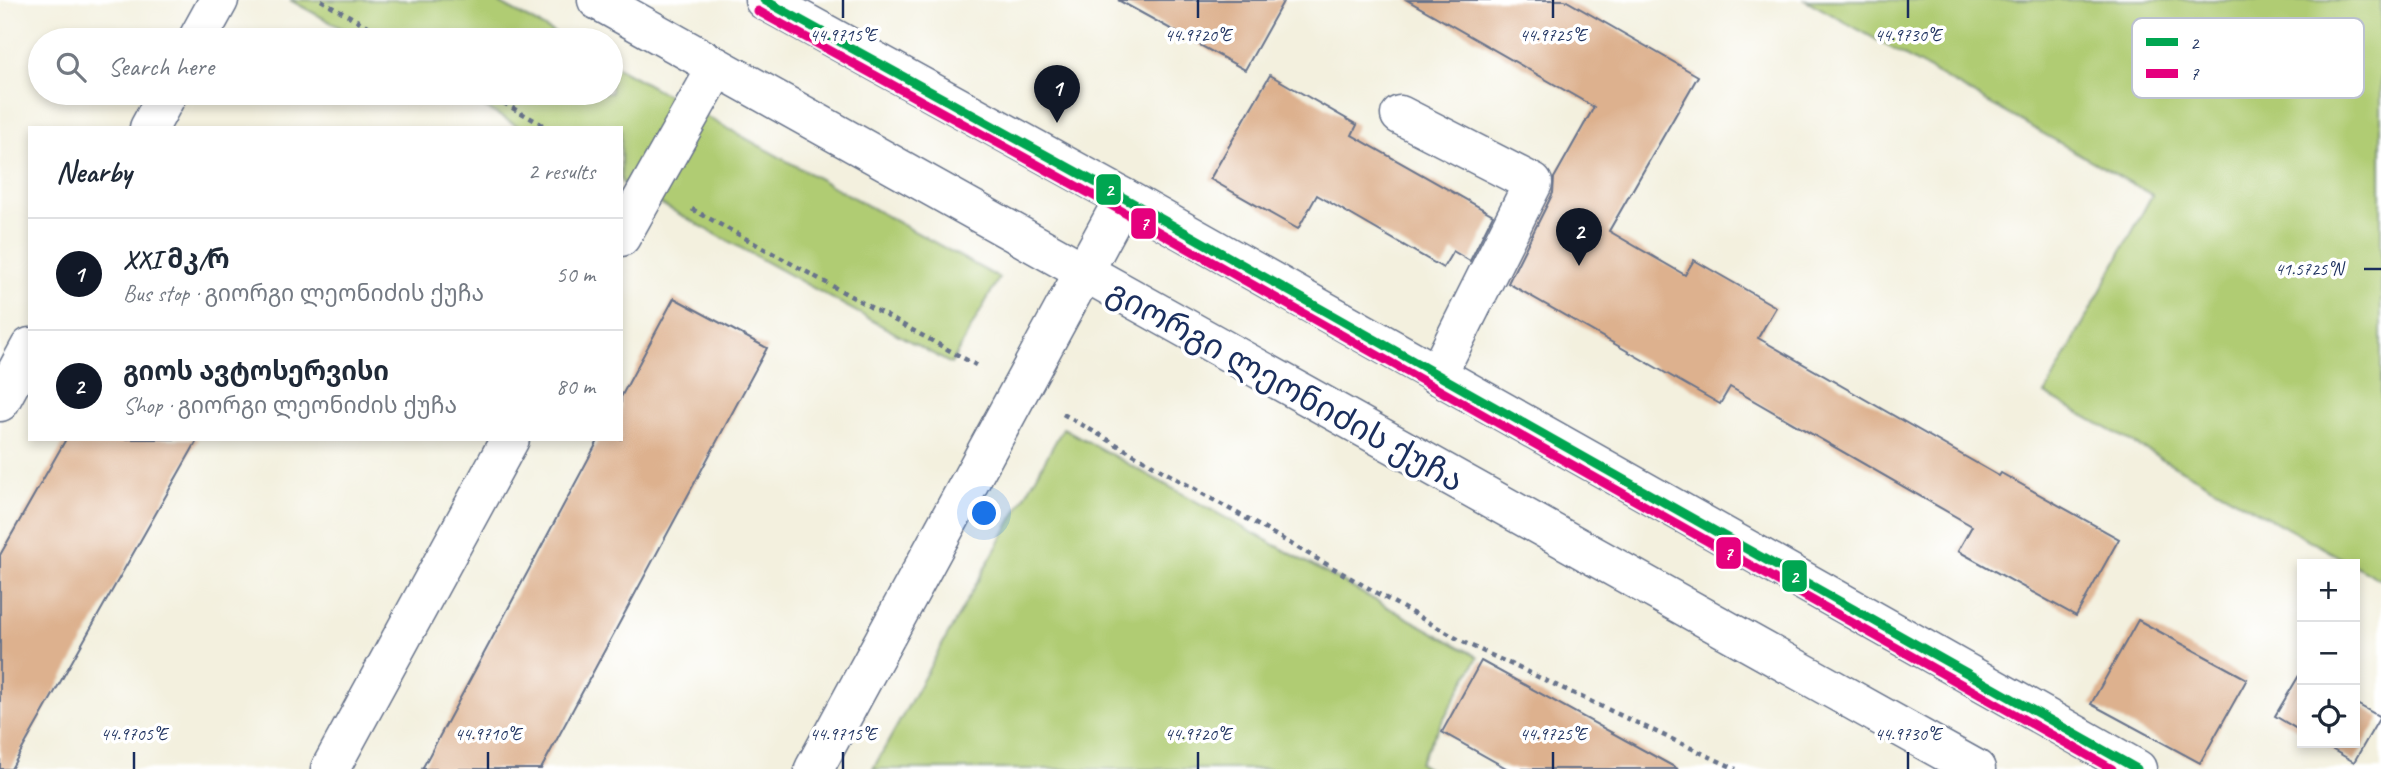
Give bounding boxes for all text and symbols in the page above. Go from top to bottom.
legend [2132,18,2364,98]
text: 44.9715°E [810,24,879,46]
text: 44.9720°E [1165,24,1234,46]
text: 44.9725°E [1520,24,1589,46]
text: 44.9730°E [1875,24,1944,46]
search box [28,28,623,105]
text: 2 [2190,31,2200,55]
icon: search [52,48,90,86]
text: Search here [108,50,214,83]
text: 7 [2190,62,2200,86]
pin: 1 [1034,65,1080,123]
text: Nearby [56,153,132,191]
text: 2 results [528,157,595,186]
line badge: 2 [1095,173,1122,206]
text: 2 [1105,178,1116,202]
line badge: 7 [1130,207,1157,240]
pin: 2 [1556,208,1602,266]
text: 7 [1140,212,1151,236]
text: XXI მკ/რ [123,243,230,276]
text: 41.5725°N [2275,258,2346,280]
text: 1 [74,260,84,289]
text: 50 m [556,260,595,289]
street label: გიორგი ლეონიძის ქუჩა [1100,270,1471,501]
text: Bus stop · გიორგი ლეონიძის ქუჩა [123,279,484,308]
text: გიოს ავტოსერვისი [123,355,389,388]
text: 2 [74,372,84,401]
text: 80 m [556,372,595,401]
text: Shop · გიორგი ლეონიძის ქუჩა [123,391,457,420]
your location [967,496,1001,530]
line badge: 7 [1715,536,1742,570]
text: 7 [1724,542,1735,566]
line badge: 2 [1781,559,1808,593]
map controls [2297,559,2360,748]
button: + [2297,559,2360,622]
text: 2 [1790,565,1801,589]
button: − [2297,622,2360,685]
button: locate [2297,685,2360,748]
text: 44.9705°E [101,723,170,745]
text: 44.9710°E [455,723,524,745]
text: 44.9715°E [810,723,879,745]
text: 44.9720°E [1165,723,1234,745]
text: 44.9725°E [1520,723,1589,745]
text: 44.9730°E [1875,723,1944,745]

